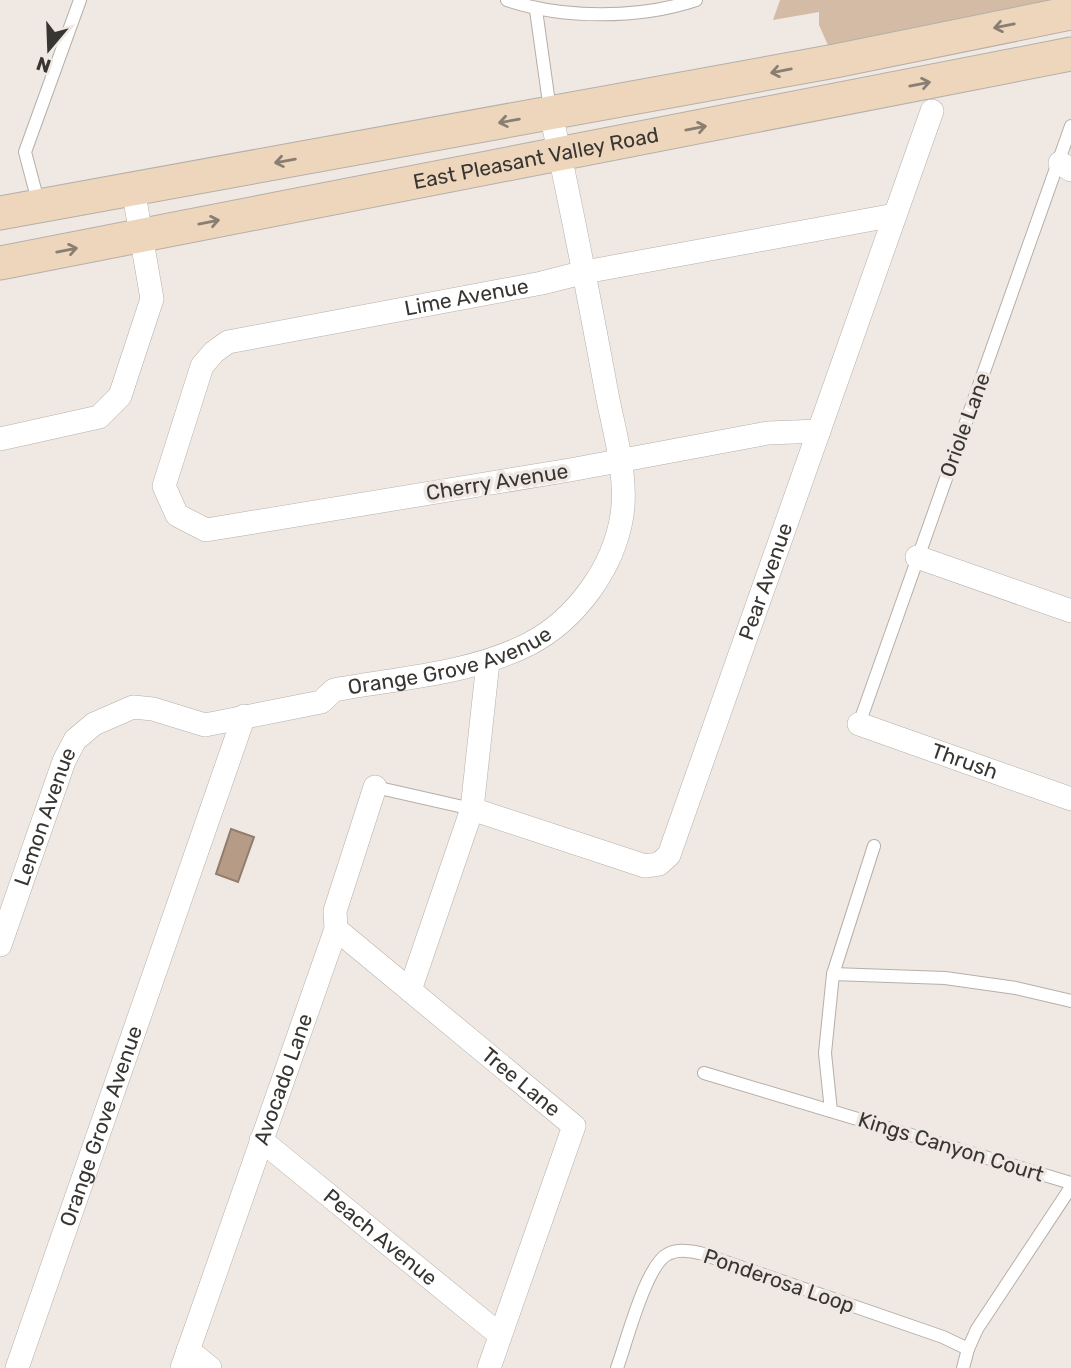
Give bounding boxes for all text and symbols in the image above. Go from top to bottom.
north arrow [14,14,84,84]
one-way arrow [993,20,1016,34]
text: N [33,52,54,78]
one-way arrow [770,64,793,78]
one-way arrow [908,77,931,90]
one-way arrow [498,115,521,128]
one-way arrow [685,120,707,134]
street label: East Pleasant Valley Road [411,122,661,194]
one-way arrow [274,155,297,168]
one-way arrow [197,215,220,229]
one-way arrow [55,243,78,256]
street label: Lime Avenue [402,273,530,321]
street label: Oriole Lane [934,369,995,480]
street label: Cherry Avenue [424,458,570,505]
street label: Pear Avenue [733,519,797,643]
street label: Orange Grove Avenue [346,621,556,699]
street label: Thrush [928,738,1001,784]
street label: Lemon Avenue [9,743,81,889]
street label: Avocado Lane [248,1010,317,1148]
street label: Orange Grove Avenue [54,1022,147,1230]
street label: Tree Lane [477,1042,566,1122]
street label: Kings Canyon Court [855,1106,1047,1187]
street label: Peach Avenue [319,1183,443,1291]
street label: Ponderosa Loop [700,1243,858,1318]

